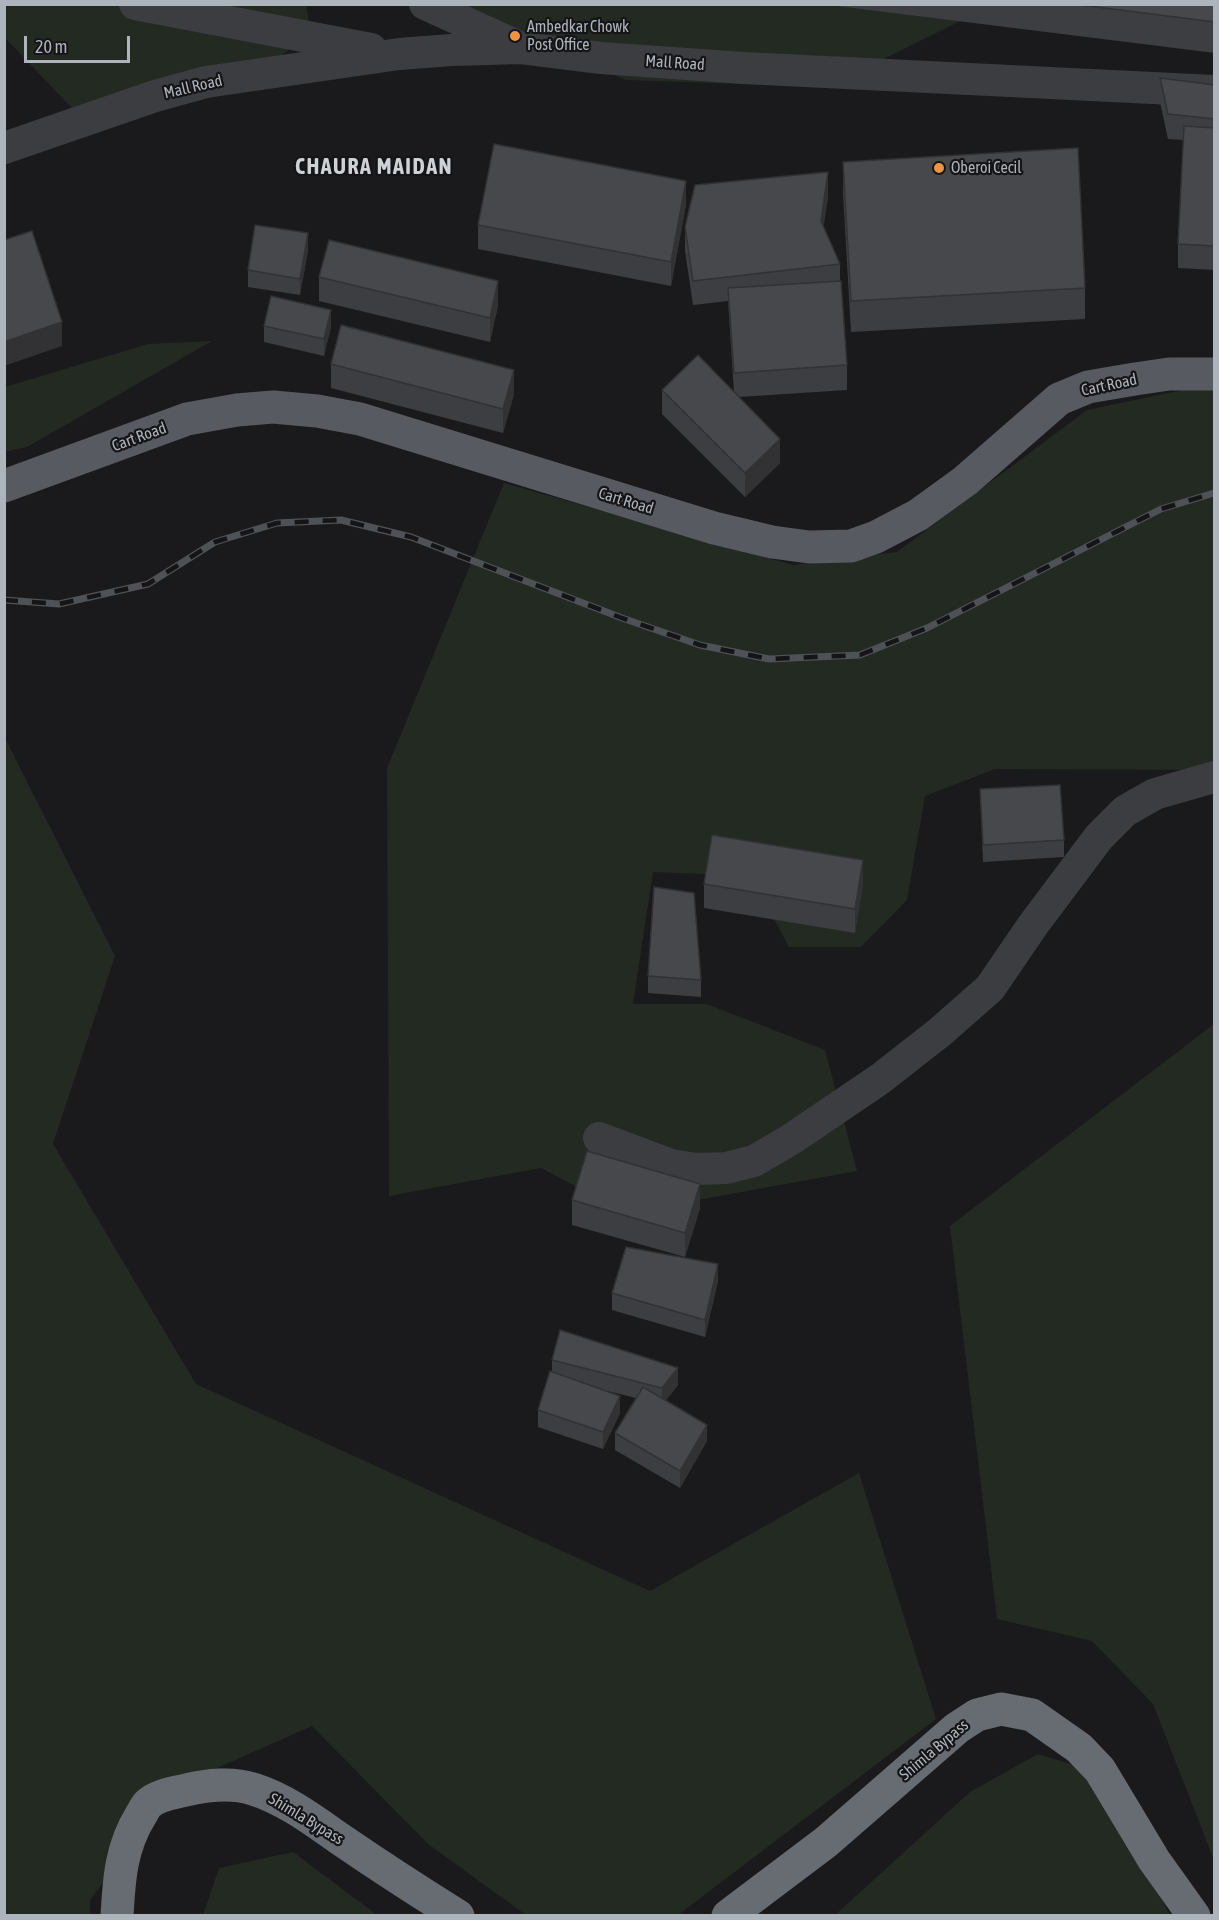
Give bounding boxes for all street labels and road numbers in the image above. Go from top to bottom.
street label: Mall Road [645,51,705,75]
street label: Mall Road [162,71,224,103]
street label: Cart Road [1079,370,1139,400]
street label: Cart Road [109,418,169,456]
street label: Cart Road [596,484,656,518]
street label: Shimla Bypass [896,1716,972,1784]
street label: Shimla Bypass [265,1789,347,1849]

